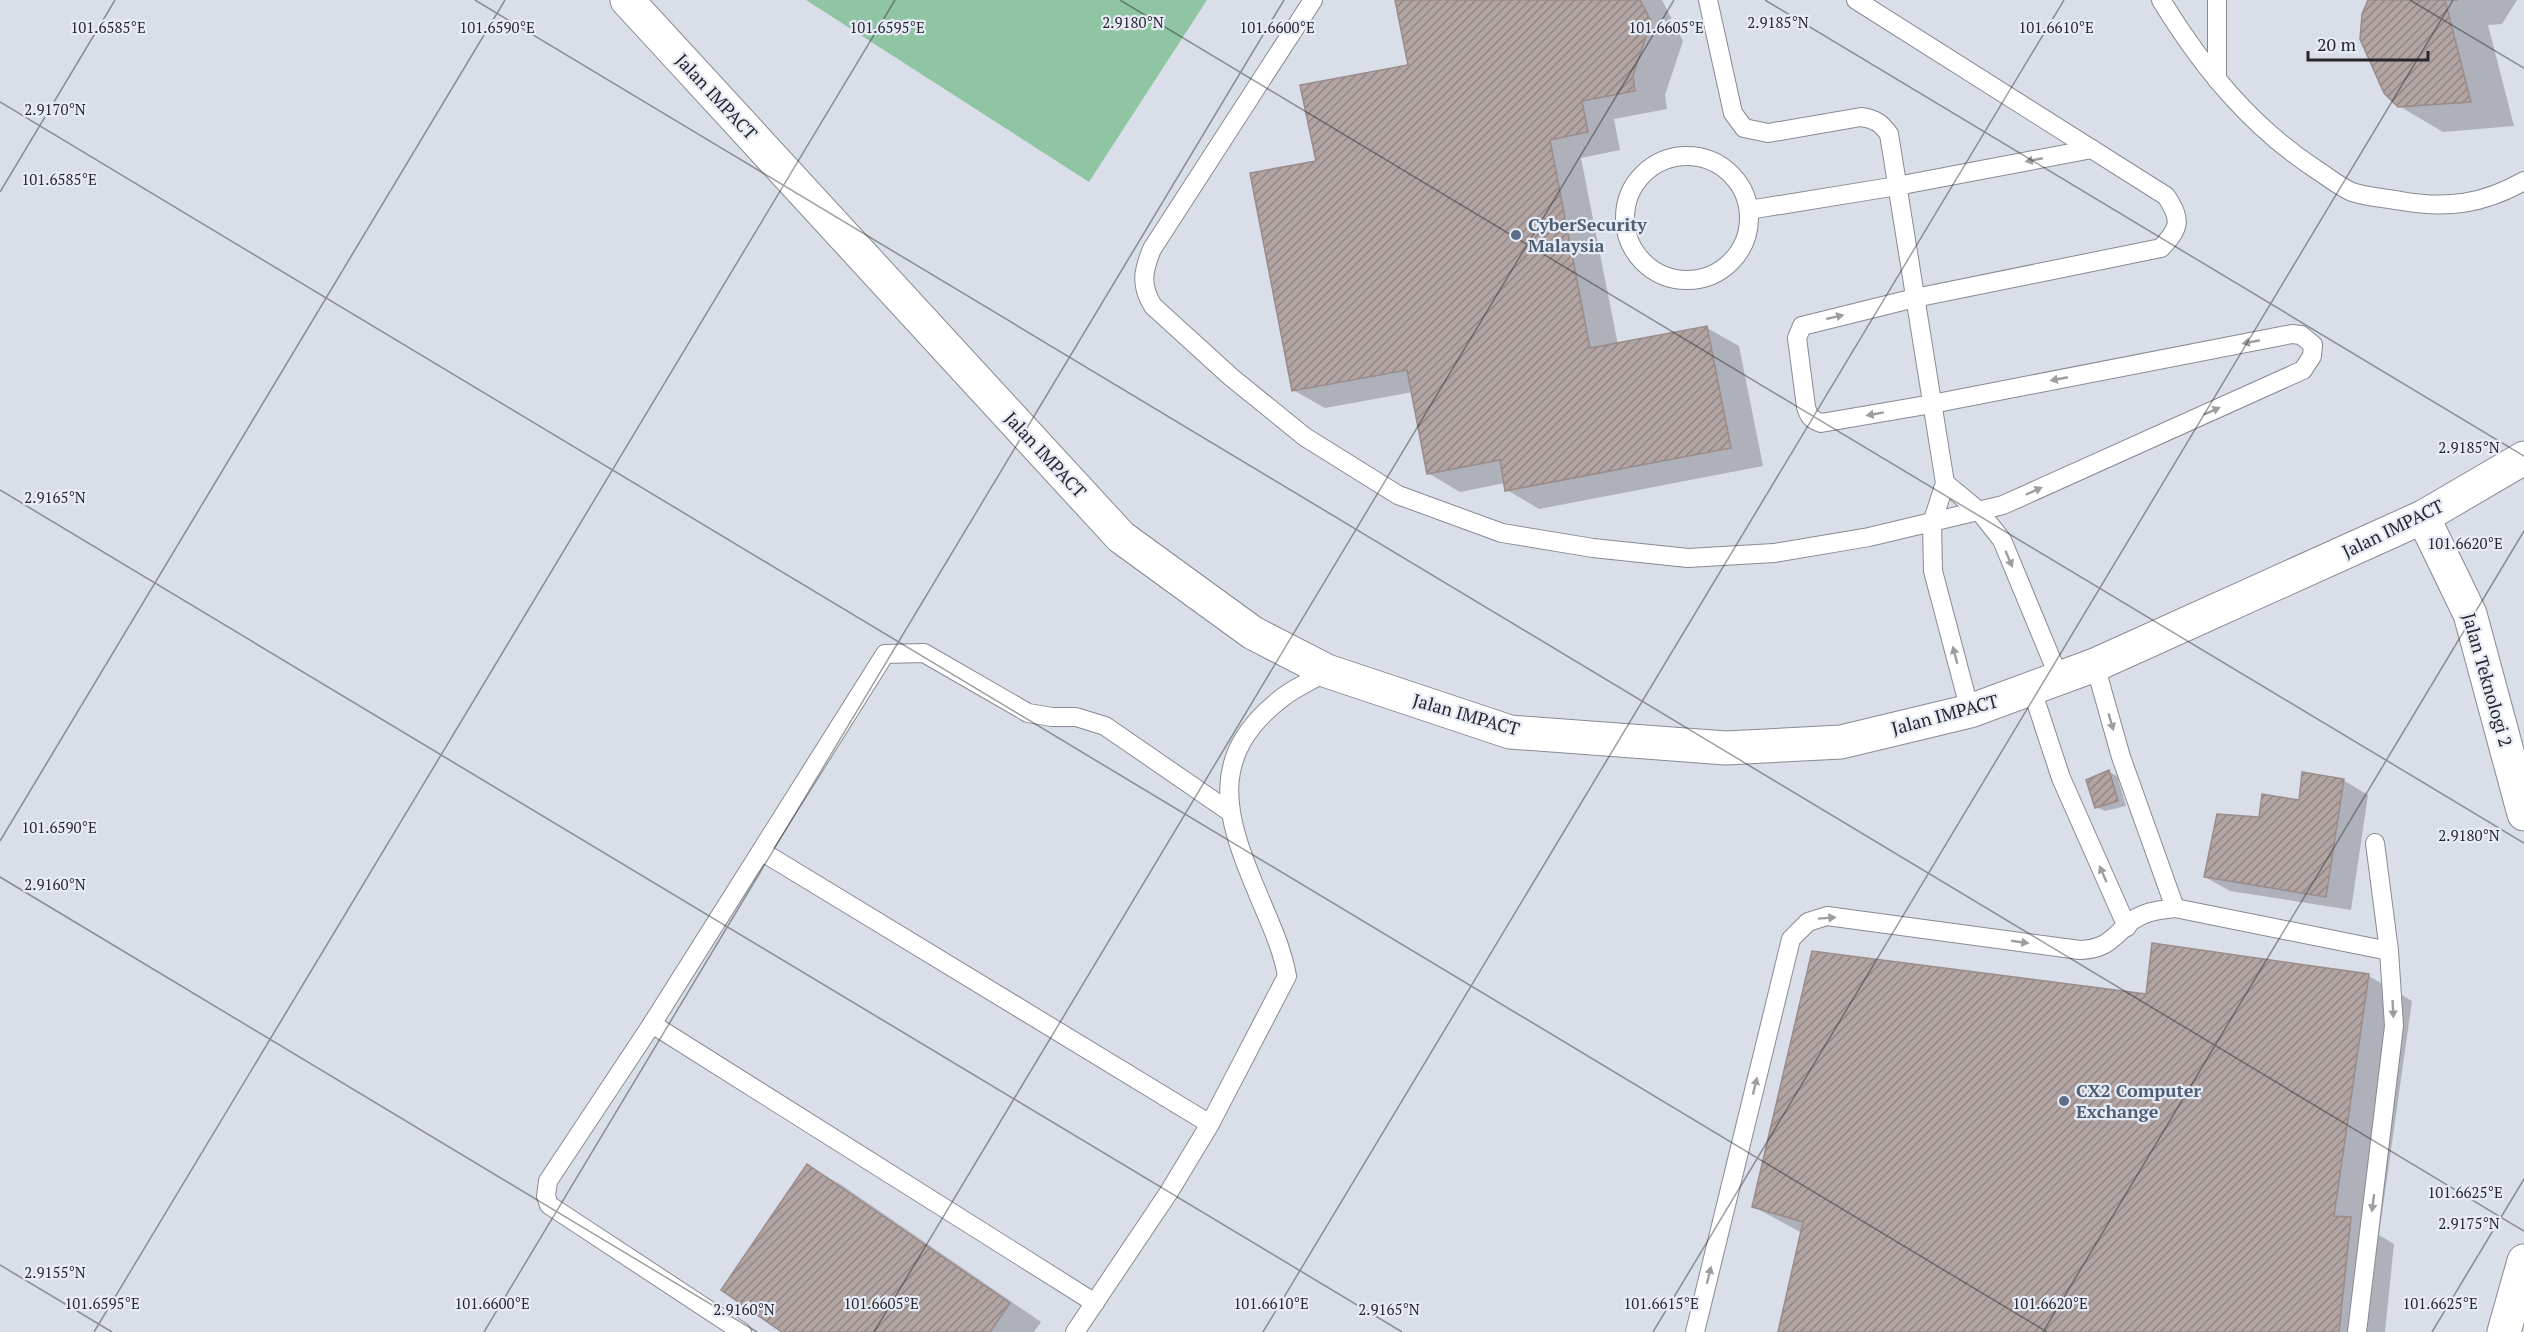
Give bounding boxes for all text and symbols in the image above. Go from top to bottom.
text: 2.9180°N [1102,12,1164,32]
text: 2.9185°N [1747,12,1809,32]
text: 101.6585°E [70,17,146,37]
text: 101.6590°E [459,17,535,37]
text: 101.6595°E [849,17,925,37]
text: 101.6600°E [1239,17,1315,37]
text: 101.6605°E [1628,17,1704,37]
text: 101.6610°E [2018,17,2094,37]
scale bar [2308,24,2428,62]
text: 20 m [2317,32,2357,56]
street label: Jalan IMPACT [671,48,763,145]
text: 2.9170°N [24,99,86,119]
one-way arrow [2025,156,2044,165]
text: 101.6585°E [21,169,97,189]
place label: CyberSecurity Malaysia [1528,212,1647,257]
marker: CyberSecurity Malaysia [1509,228,1523,242]
one-way arrow [1826,312,1845,321]
one-way arrow [2241,338,2260,347]
one-way arrow [2050,375,2069,384]
street label: Jalan IMPACT [1000,406,1092,503]
one-way arrow [2203,406,2221,416]
one-way arrow [1865,410,1884,419]
text: 2.9185°N [2438,437,2500,457]
one-way arrow [2025,486,2043,496]
text: 2.9165°N [24,487,86,507]
street label: Jalan IMPACT [2338,493,2447,563]
text: 101.6620°E [2427,533,2503,553]
one-way arrow [2004,550,2014,568]
street label: Jalan Teknologi 2 [2457,610,2519,749]
one-way arrow [1950,646,1959,664]
street label: Jalan IMPACT [1410,687,1522,741]
street label: Jalan IMPACT [1889,688,2001,740]
one-way arrow [2107,713,2116,731]
text: 101.6590°E [21,817,97,837]
text: 2.9180°N [2438,825,2500,845]
one-way arrow [2099,865,2108,882]
text: 2.9160°N [24,874,86,894]
one-way arrow [1818,913,1837,923]
one-way arrow [2011,938,2030,947]
one-way arrow [2388,1000,2397,1019]
one-way arrow [1751,1077,1761,1095]
place label: CX2 Computer Exchange [2076,1078,2201,1123]
marker: CX2 Computer Exchange [2057,1094,2071,1108]
text: 101.6625°E [2427,1182,2503,1202]
one-way arrow [2368,1194,2378,1213]
text: 2.9175°N [2438,1213,2500,1233]
text: 2.9155°N [24,1262,86,1282]
one-way arrow [1704,1266,1714,1284]
text: 101.6595°E [64,1293,140,1313]
text: 101.6600°E [454,1293,530,1313]
text: 101.6605°E [843,1293,919,1313]
text: 101.6610°E [1233,1293,1309,1313]
text: 101.6615°E [1623,1293,1699,1313]
text: 101.6620°E [2012,1293,2088,1313]
text: 101.6625°E [2402,1293,2478,1313]
text: 2.9160°N [713,1299,775,1319]
text: 2.9165°N [1358,1299,1420,1319]

